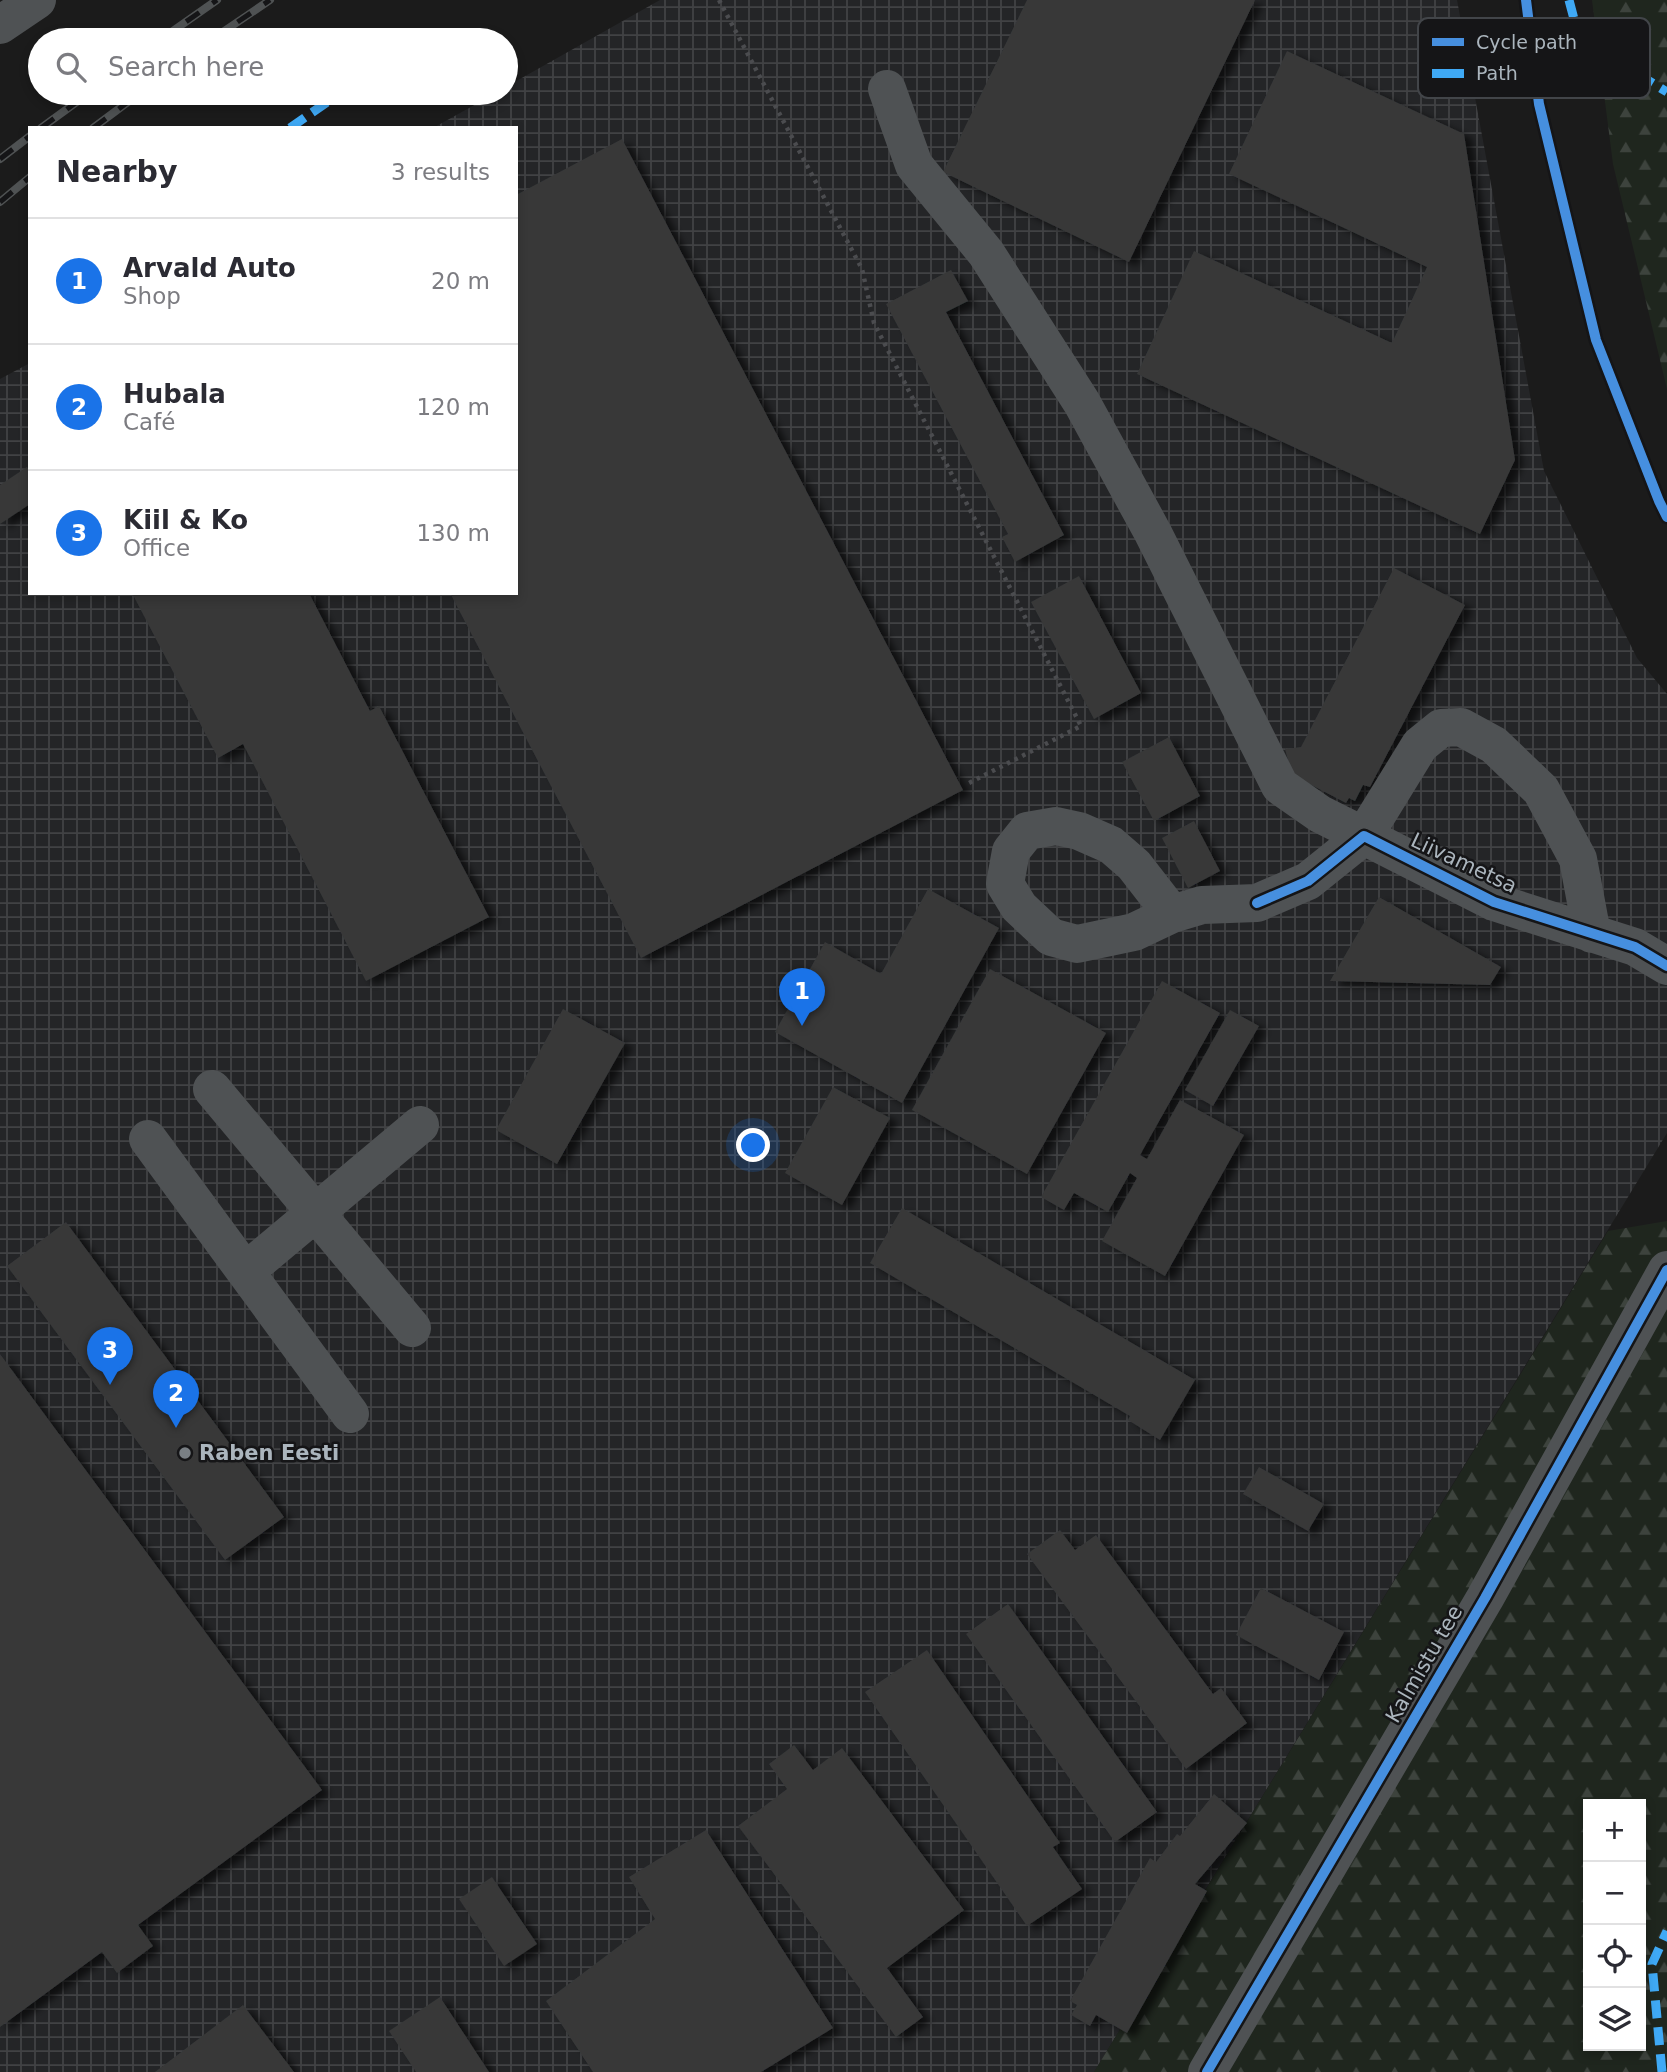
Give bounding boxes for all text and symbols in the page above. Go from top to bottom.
legend [1418,18,1650,98]
search box [28,28,518,105]
text: Cycle path [1476,31,1577,53]
icon: search [52,48,90,86]
text: Search here [108,52,264,82]
text: Path [1476,62,1518,84]
text: Nearby [56,154,178,189]
text: 3 results [391,159,490,185]
text: Arvald Auto [123,253,296,283]
text: 1 [71,268,87,294]
text: 20 m [431,268,490,294]
text: Shop [123,283,181,309]
text: Hubala [123,379,226,409]
text: 2 [71,394,87,420]
text: 120 m [416,394,490,420]
text: Café [123,409,175,435]
text: Kiil & Ko [123,505,248,535]
text: 3 [71,520,87,546]
text: 130 m [416,520,490,546]
text: Office [123,535,190,561]
street label: Liivametsa [1407,828,1521,898]
pin: 1 [779,968,825,1026]
your location [736,1128,770,1162]
pin: 3 [87,1327,133,1385]
pin: 2 [153,1370,199,1428]
place label: Raben Eesti [199,1441,339,1465]
marker: Raben Eesti [177,1445,193,1461]
street label: Kalmistu tee [1381,1601,1467,1727]
map controls [1583,1799,1646,2051]
button: + [1583,1799,1646,1862]
button: − [1583,1862,1646,1925]
button: locate [1583,1925,1646,1988]
button: layers [1583,1988,1646,2051]

